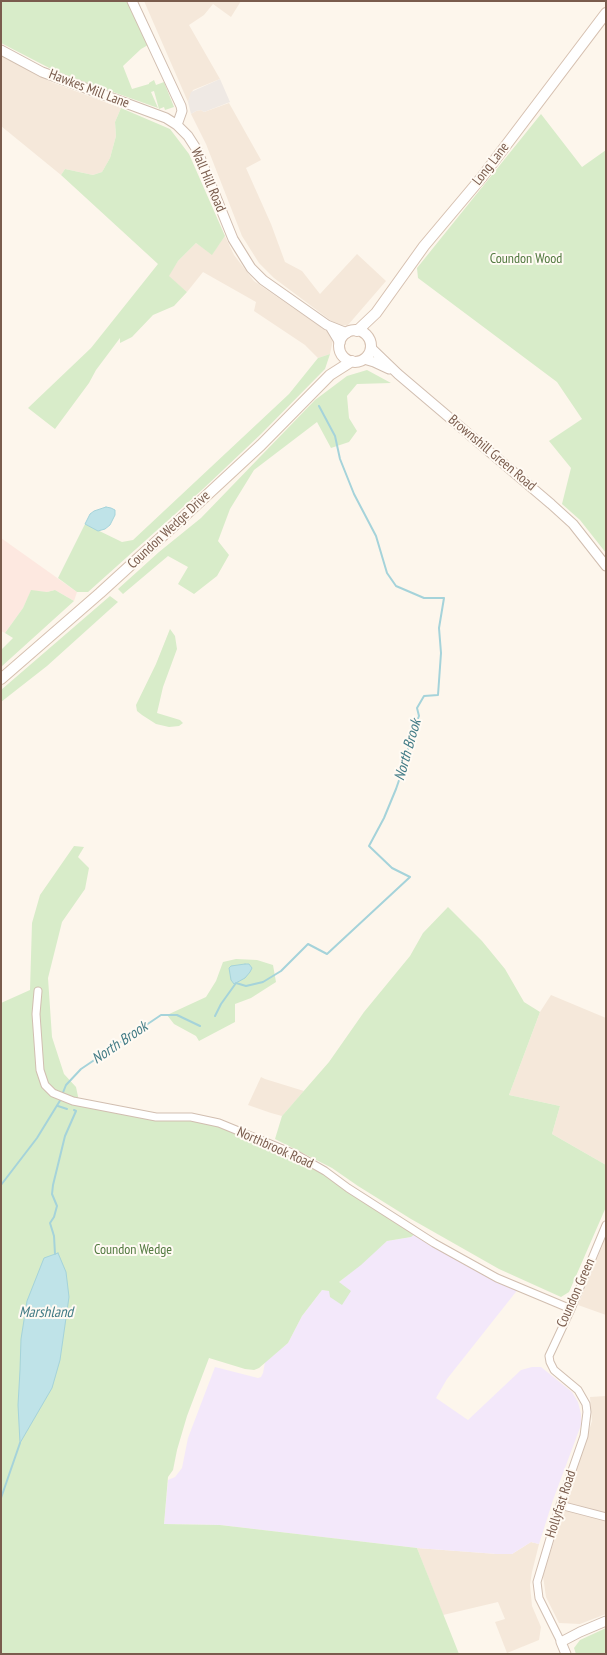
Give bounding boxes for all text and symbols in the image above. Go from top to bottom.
street label: Hawkes Mill Lane [46,66,132,112]
street label: Long Lane [469,139,513,189]
street label: Wall Hill Road [187,145,229,215]
park label: Coundon Wood [490,251,562,267]
street label: Brownshill Green Road [445,411,539,495]
street label: Coundon Wedge Drive [124,488,214,572]
water label: North Brook [391,717,425,783]
water label: North Brook [89,1018,151,1068]
street label: Northbrook Road [234,1124,316,1172]
park label: Coundon Wedge [94,1242,172,1258]
street label: Coundon Green [553,1256,599,1330]
water label: Marshland [19,1304,73,1322]
street label: Hollyfast Road [542,1468,580,1540]

